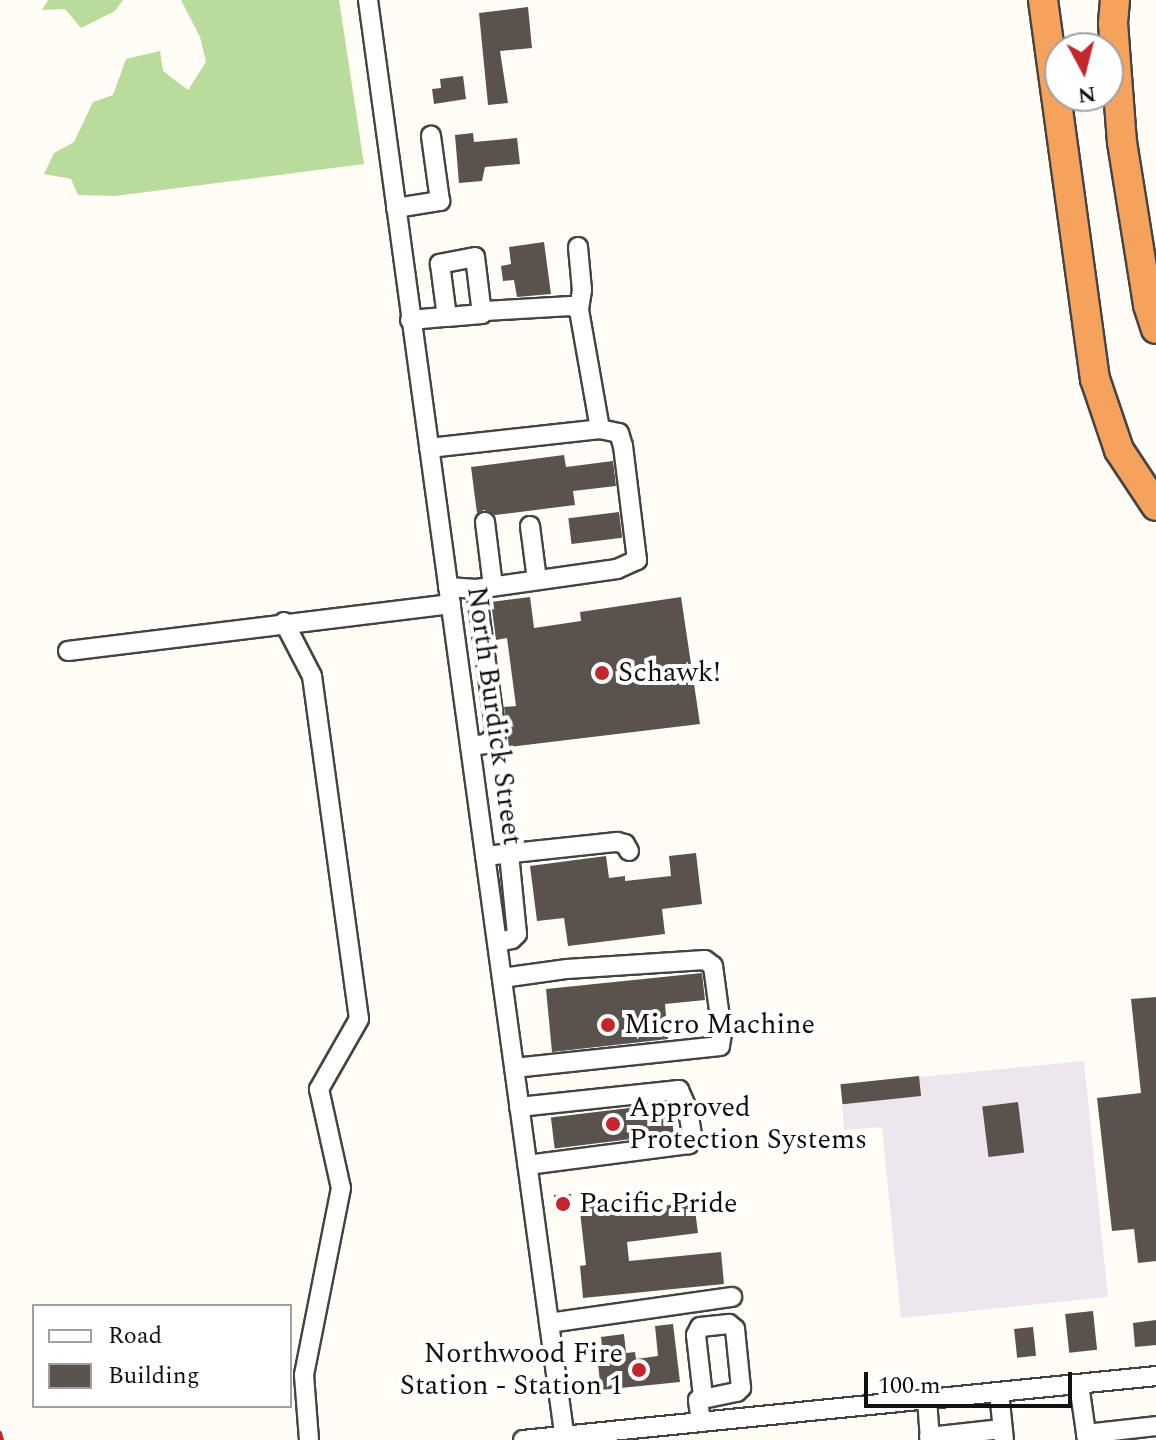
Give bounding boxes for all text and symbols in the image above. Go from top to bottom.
north arrow [1044,32,1124,112]
text: N [1076,77,1098,112]
street label: North Burdick Street [459,584,529,848]
place label: Schawk! [618,656,720,690]
marker: Schawk! [593,664,611,682]
place label: Micro Machine [624,1008,815,1042]
marker: Micro Machine [599,1016,617,1034]
place label: Approved Protection Systems [629,1091,867,1157]
marker: Approved Protection Systems [604,1115,622,1133]
place label: Pacific Pride [579,1187,738,1221]
marker: Pacific Pride [554,1195,572,1213]
legend [32,1304,292,1408]
text: Road [108,1318,162,1354]
place label: Northwood Fire Station - Station 1 [400,1337,623,1403]
scale bar [868,1356,1076,1406]
text: Building [108,1358,200,1394]
marker: Northwood Fire Station - Station 1 [630,1361,648,1379]
text: 100 m [878,1368,941,1404]

